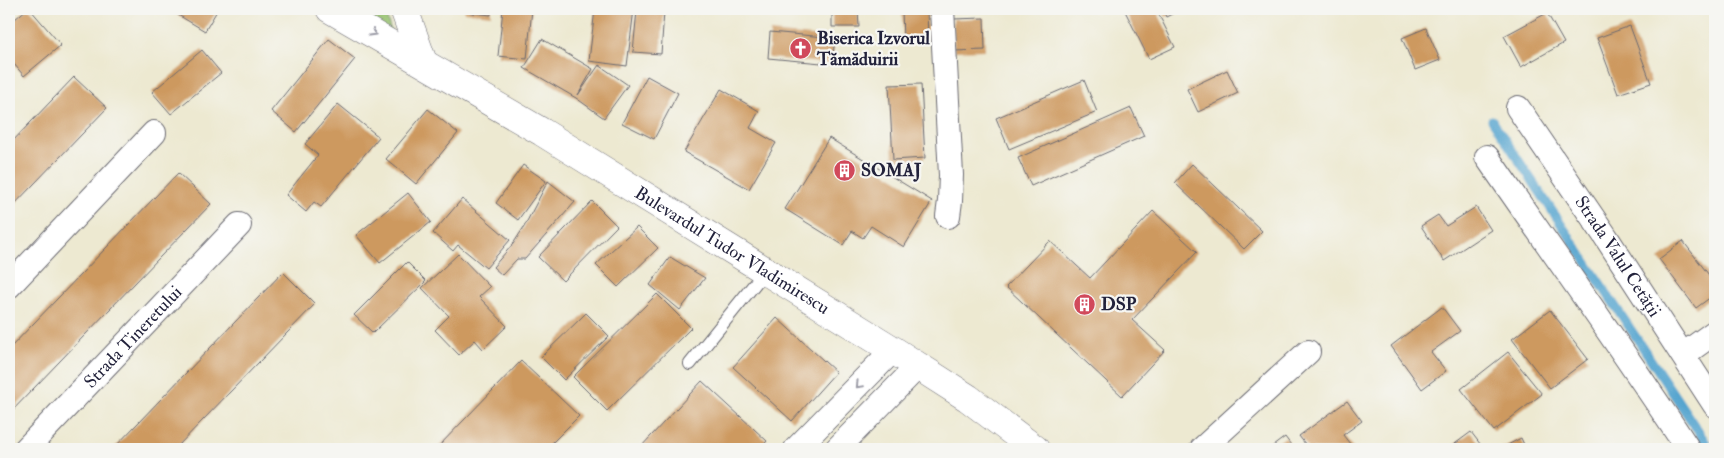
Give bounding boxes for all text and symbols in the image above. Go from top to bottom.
one-way arrow [367,27,376,37]
place label: Biserica Izvorul Tămăduirii [816,27,930,71]
church icon: Biserica Izvorul Tămăduirii [789,36,813,60]
building icon: SOMAJ [833,158,857,182]
place label: SOMAJ [861,159,922,182]
street label: Bulevardul Tudor Vladimirescu [630,181,834,320]
street label: Strada Valul Cetății [1569,192,1666,322]
street label: Strada Tineretului [79,281,187,393]
building icon: DSP [1073,292,1097,316]
place label: DSP [1101,293,1137,316]
one-way arrow [856,379,865,388]

